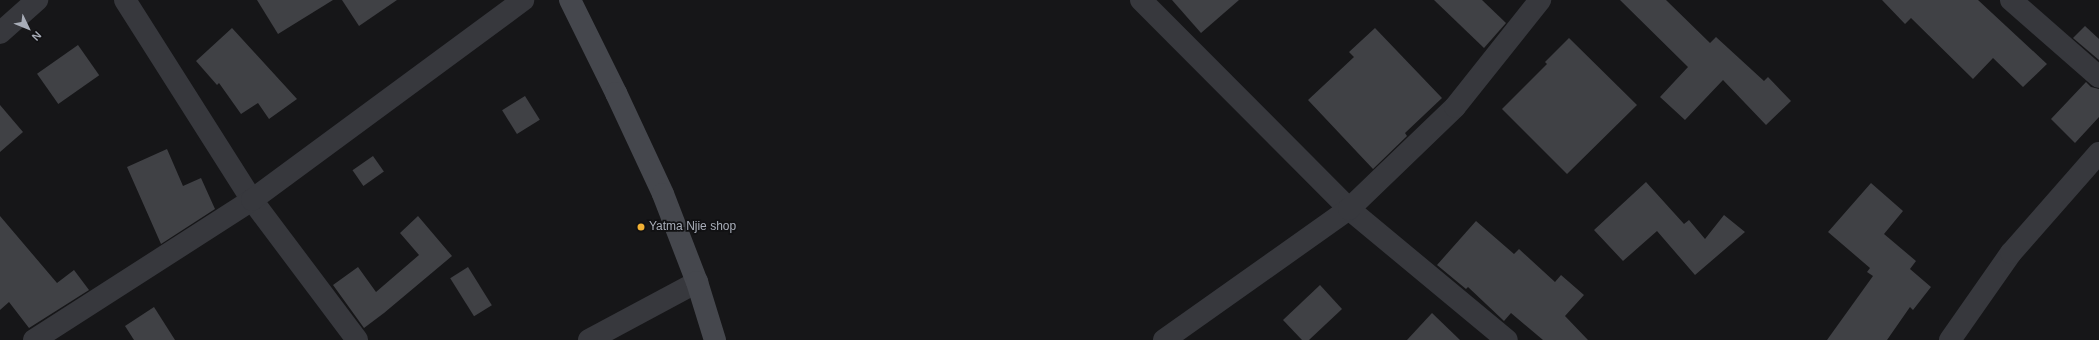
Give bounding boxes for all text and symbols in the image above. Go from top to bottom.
north arrow [8,8,48,48]
text: N [30,29,44,43]
place label: Yatma Njie shop [649,220,736,234]
marker: Yatma Njie shop [636,222,646,232]

